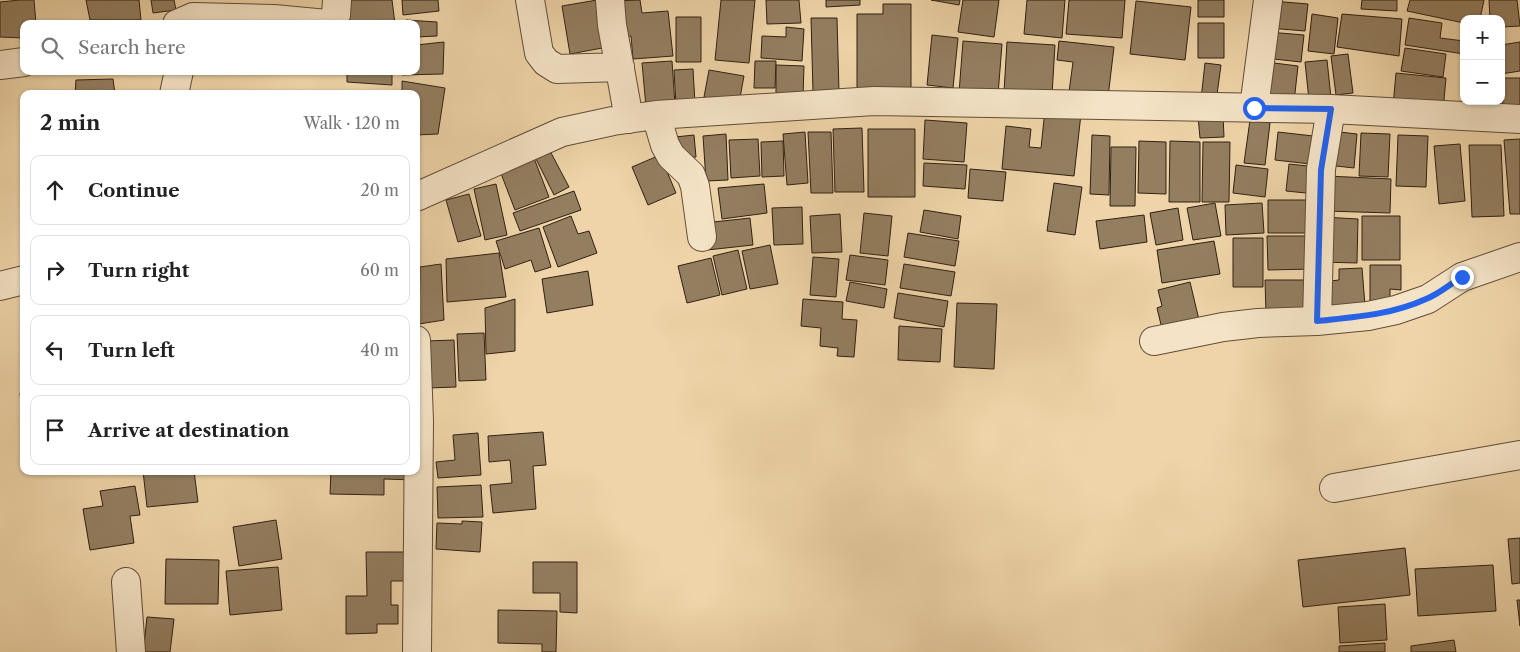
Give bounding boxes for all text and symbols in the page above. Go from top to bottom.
map controls [1460,15,1505,105]
button: + [1460,15,1505,60]
search box [20,20,420,75]
icon: search [38,34,66,62]
text: Search here [78,36,186,59]
button: − [1460,60,1505,105]
route start [1243,97,1266,120]
text: 2 min [40,110,100,135]
text: Walk · 120 m [304,113,400,133]
icon: ahead [41,176,69,204]
text: Continue [88,179,180,202]
text: 20 m [360,180,399,200]
icon: right [41,256,69,284]
text: Turn right [88,259,189,282]
text: 60 m [360,260,399,280]
route end [1451,266,1474,289]
icon: left [41,336,69,364]
text: Turn left [88,339,175,362]
text: 40 m [360,340,399,360]
icon: arrive [41,416,69,444]
text: Arrive at destination [88,419,289,442]

